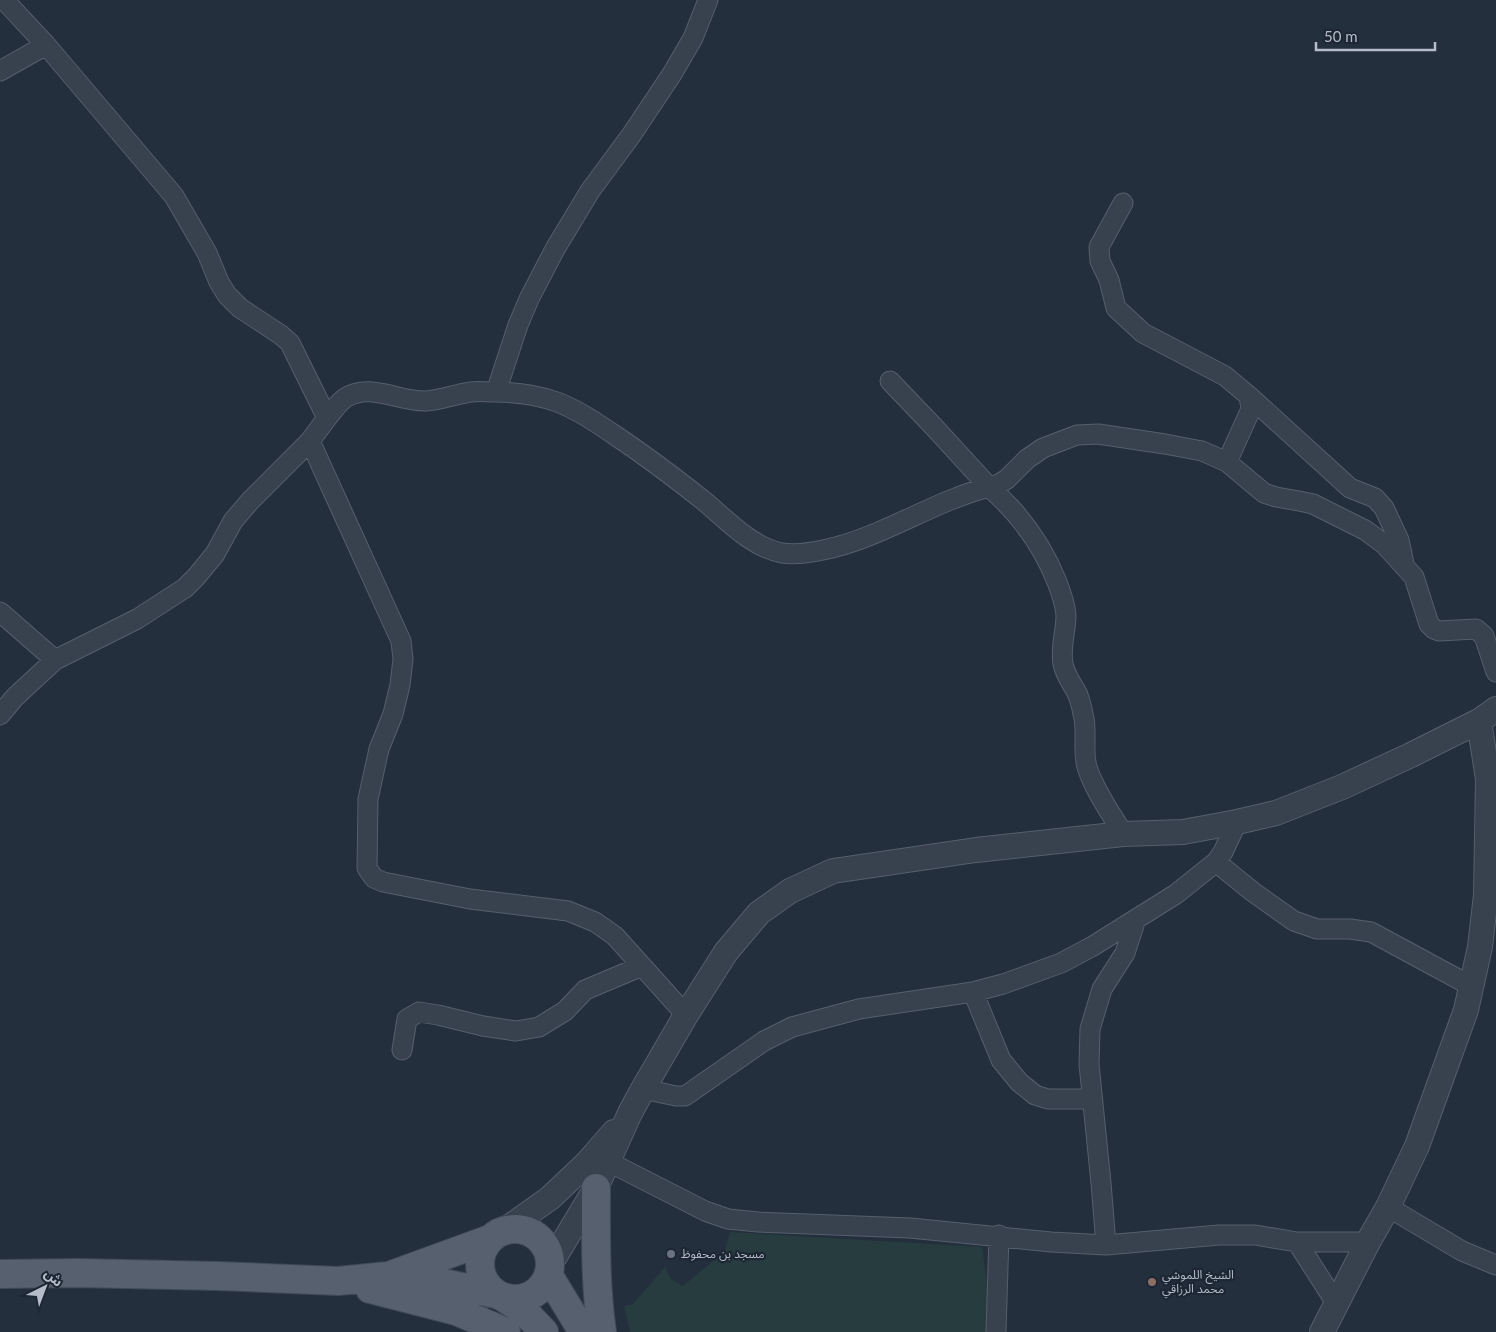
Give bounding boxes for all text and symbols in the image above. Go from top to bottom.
scale bar [1316,20,1435,52]
text: 50 m [1324,27,1358,45]
place label: مسجد بن محفوظ [681,1246,765,1261]
marker: مسجد بن محفوظ [665,1248,677,1260]
north arrow [20,1262,70,1312]
text: ش [41,1264,67,1290]
place label: الشيخ اللموشي محمد الرزاقي [1162,1267,1234,1299]
marker: الشيخ اللموشي محمد الرزاقي [1146,1276,1158,1288]

